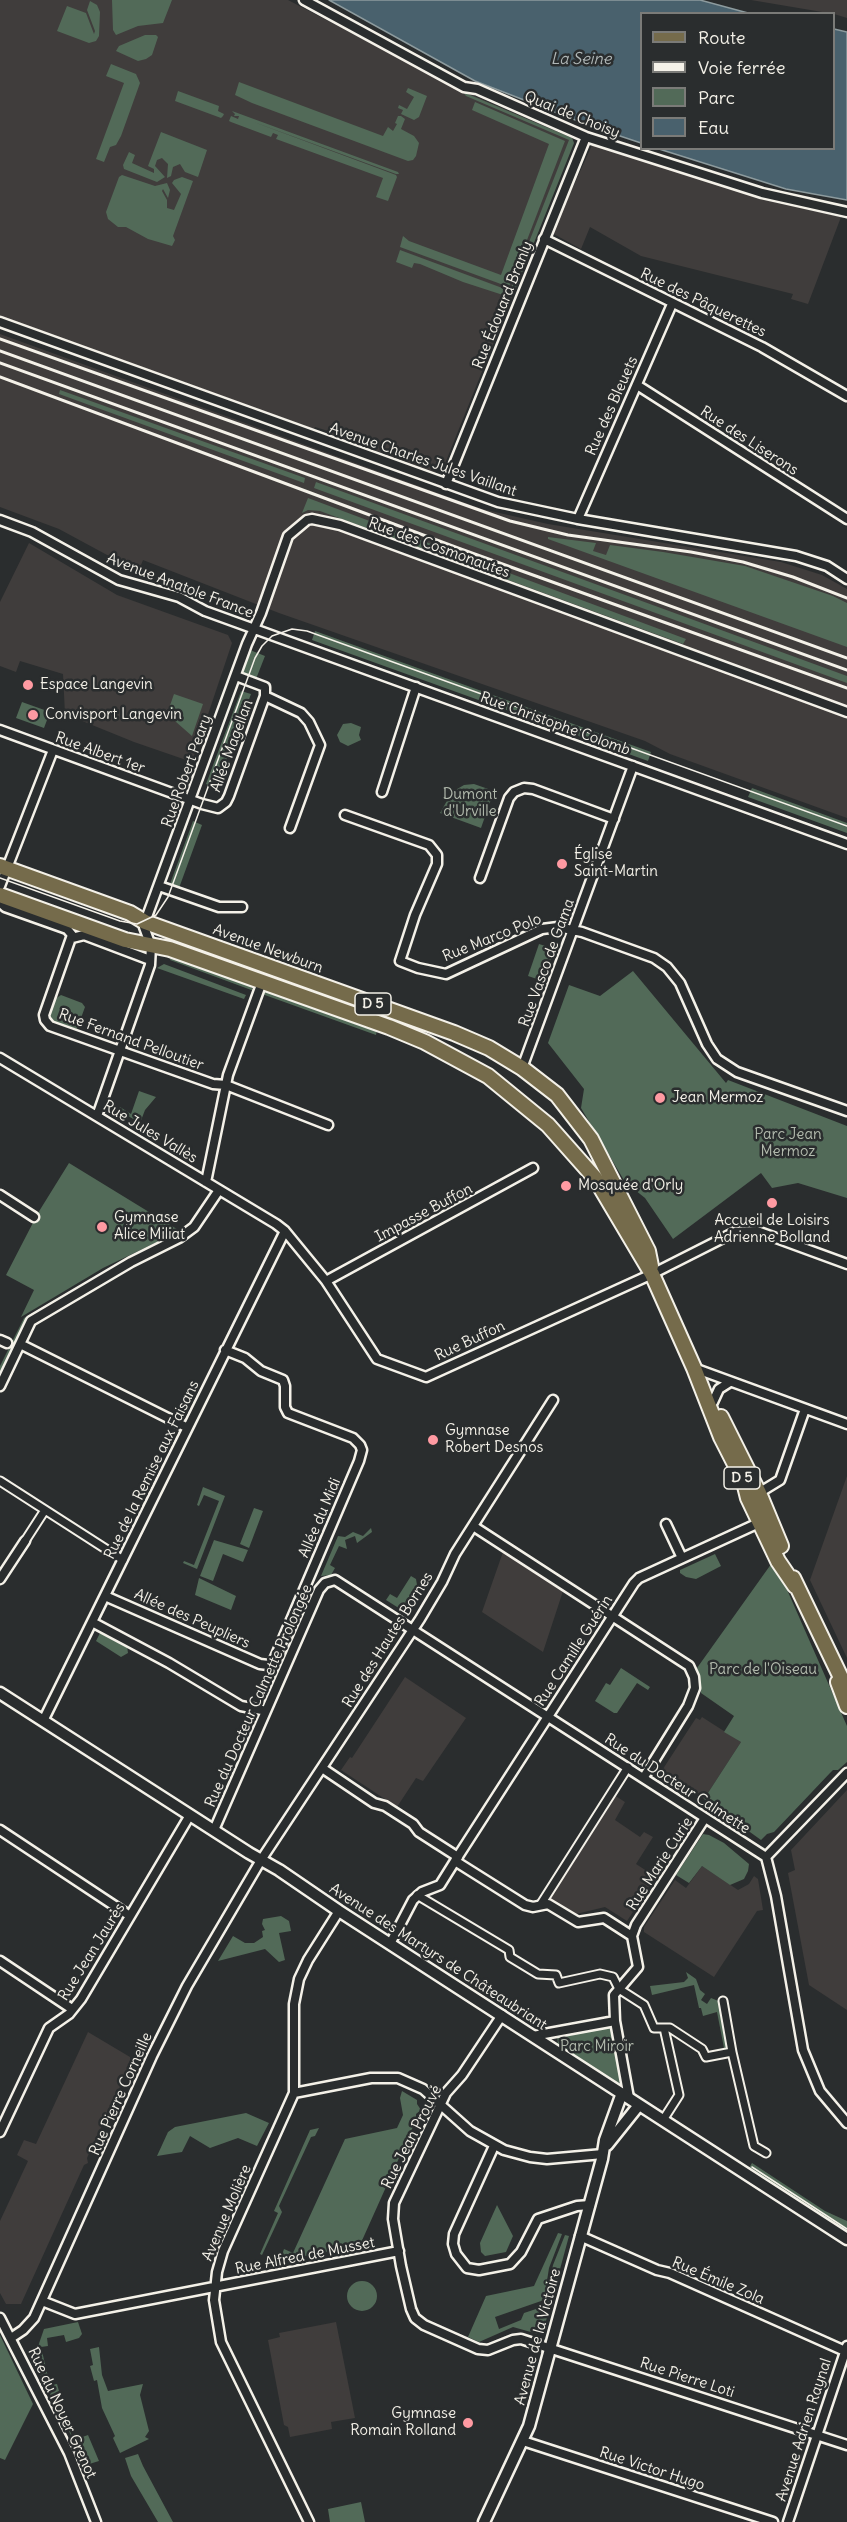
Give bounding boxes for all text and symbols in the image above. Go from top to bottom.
legend [640,12,835,150]
text: Route [698,26,746,49]
water label: La Seine [551,49,611,69]
text: Voie ferrée [698,56,785,79]
text: Parc [698,86,735,109]
street label: Quai de Choisy [522,88,622,142]
text: Eau [698,116,729,139]
street label: Rue Édouard Branly [469,239,537,371]
street label: Rue des Pâquerettes [637,265,769,341]
street label: Rue des Bleuets [582,353,642,459]
street label: Rue des Liserons [697,403,801,479]
street label: Avenue Charles Jules Vaillant [327,419,519,501]
street label: Rue des Cosmonautes [366,514,512,582]
street label: Avenue Anatole France [104,550,256,622]
place label: Espace Langevin [40,676,153,694]
marker: Espace Langevin [21,678,35,692]
street label: Rue Christophe Colomb [478,688,632,760]
street label: Allée Magellan [207,697,257,795]
place label: Convisport Langevin [45,706,182,724]
marker: Convisport Langevin [26,708,40,722]
street label: Rue Robert Peary [158,712,216,830]
street label: Rue Albert 1er [53,728,147,778]
park label: Dumont d'Urville [443,786,497,821]
place label: Église Saint-Martin [574,846,658,881]
marker: Église Saint-Martin [555,857,569,871]
street label: Rue Vasco de Gama [515,897,579,1029]
street label: Rue Marco Polo [440,910,544,966]
street label: Avenue Newburn [211,921,325,977]
road number: D 5 [355,993,391,1015]
street label: Rue Fernand Pelloutier [56,1005,206,1075]
place label: Jean Mermoz [672,1089,763,1107]
marker: Jean Mermoz [653,1091,667,1105]
street label: Rue Jules Vallès [100,1097,200,1167]
park label: Parc Jean Mermoz [754,1126,822,1161]
place label: Mosquée d'Orly [578,1177,683,1195]
marker: Mosquée d'Orly [559,1179,573,1193]
street label: Impasse Buffon [372,1180,476,1246]
marker: Accueil de Loisirs Adrienne Bolland [765,1196,779,1210]
place label: Gymnase Alice Miliat [114,1209,185,1244]
place label: Accueil de Loisirs Adrienne Bolland [714,1212,830,1247]
marker: Gymnase Alice Miliat [95,1220,109,1234]
street label: Rue Buffon [432,1317,508,1365]
street label: Rue de la Remise aux Faisans [101,1378,203,1562]
place label: Gymnase Robert Desnos [445,1422,543,1457]
marker: Gymnase Robert Desnos [426,1433,440,1447]
road number: D 5 [724,1467,760,1489]
street label: Allée du Midi [295,1475,345,1561]
street label: Rue des Hautes Bornes [339,1569,437,1711]
street label: Rue du Docteur Calmette Prolongée [202,1582,316,1810]
street label: Allée des Peupliers [131,1585,253,1653]
street label: Rue Camille Guérin [531,1592,617,1710]
park label: Parc de l'Oiseau [709,1661,817,1679]
street label: Rue du Docteur Calmette [601,1730,753,1838]
street label: Rue Marie Curie [623,1814,697,1914]
street label: Avenue des Martyrs de Châteaubriant [326,1880,550,2034]
street label: Rue Jean Jaurès [55,1900,129,2004]
street label: Rue Pierre Corneille [86,2030,156,2158]
park label: Parc Miroir [560,2038,634,2056]
street label: Rue Jean Prouvé [378,2082,446,2192]
street label: Avenue Molière [199,2162,255,2264]
street label: Rue Alfred de Musset [234,2234,376,2278]
street label: Rue Émile Zola [669,2253,767,2309]
street label: Avenue de la Victoire [511,2267,565,2407]
street label: Rue du Noyer Grenot [24,2345,100,2481]
street label: Rue Pierre Loti [637,2354,737,2402]
street label: Avenue Adrien Raynal [772,2356,836,2504]
place label: Gymnase Romain Rolland [350,2405,456,2440]
marker: Gymnase Romain Rolland [461,2416,475,2430]
street label: Rue Victor Hugo [597,2444,707,2494]

